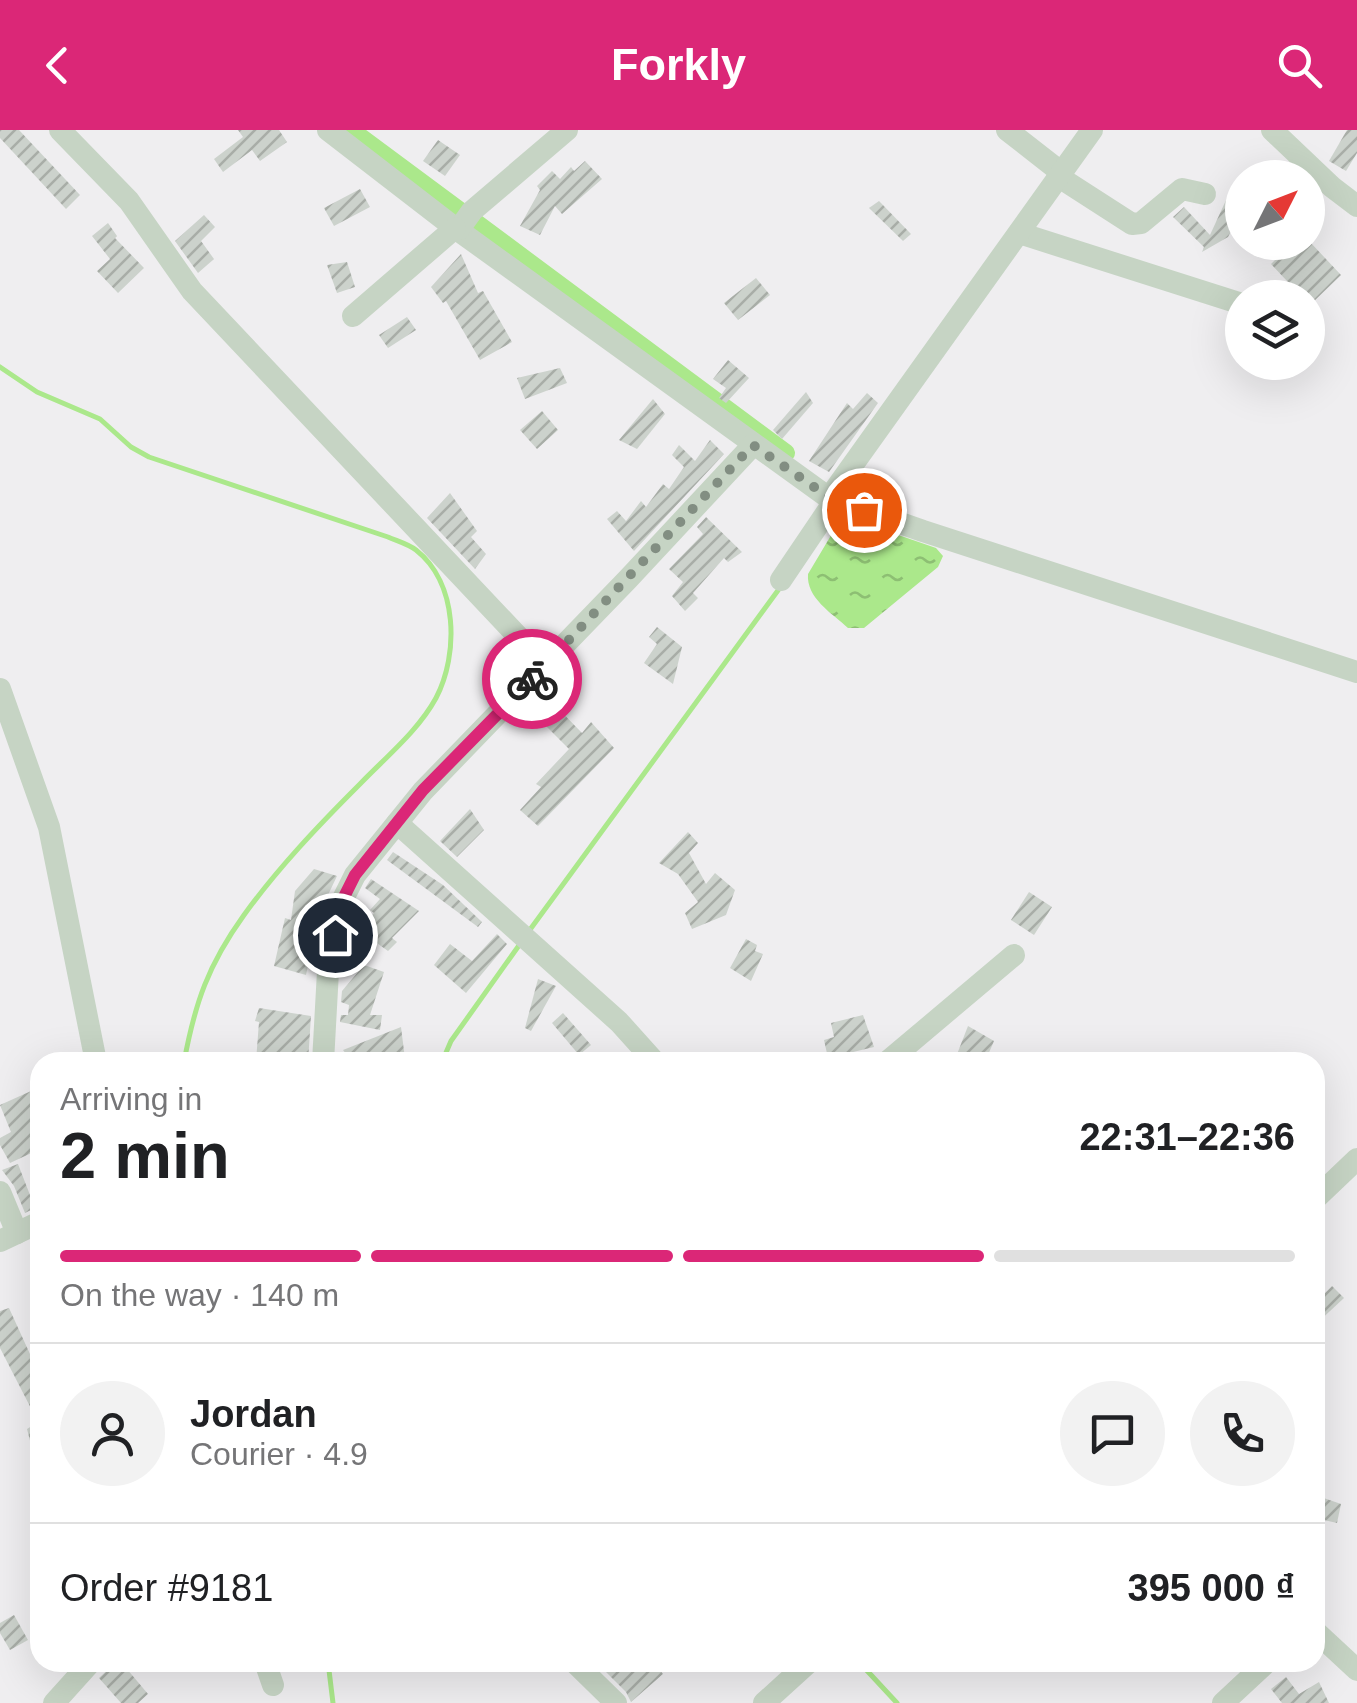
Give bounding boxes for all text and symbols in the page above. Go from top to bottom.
icon: back [30,38,85,93]
icon: search [1272,38,1327,93]
text: Forkly [611,39,746,90]
north arrow [1225,160,1325,260]
map controls [1225,160,1325,380]
button: layers [1225,280,1325,380]
pin [822,468,907,553]
icon: bag [837,483,892,538]
courier [482,629,582,729]
icon: bike [505,652,560,707]
pin [293,893,378,978]
icon: home [308,908,363,963]
text: Arriving in [60,1081,202,1117]
text: 22:31–22:36 [1079,1116,1295,1158]
text: 2 min [60,1119,230,1192]
text: On the way · 140 m [60,1277,339,1313]
button: person [60,1381,165,1486]
button: chat [1060,1381,1165,1486]
button: phone [1190,1381,1295,1486]
text: Jordan [190,1393,317,1435]
text: Courier · 4.9 [190,1436,368,1472]
text: Order #9181 [60,1567,273,1609]
text: 395 000 ₫ [1128,1567,1295,1609]

